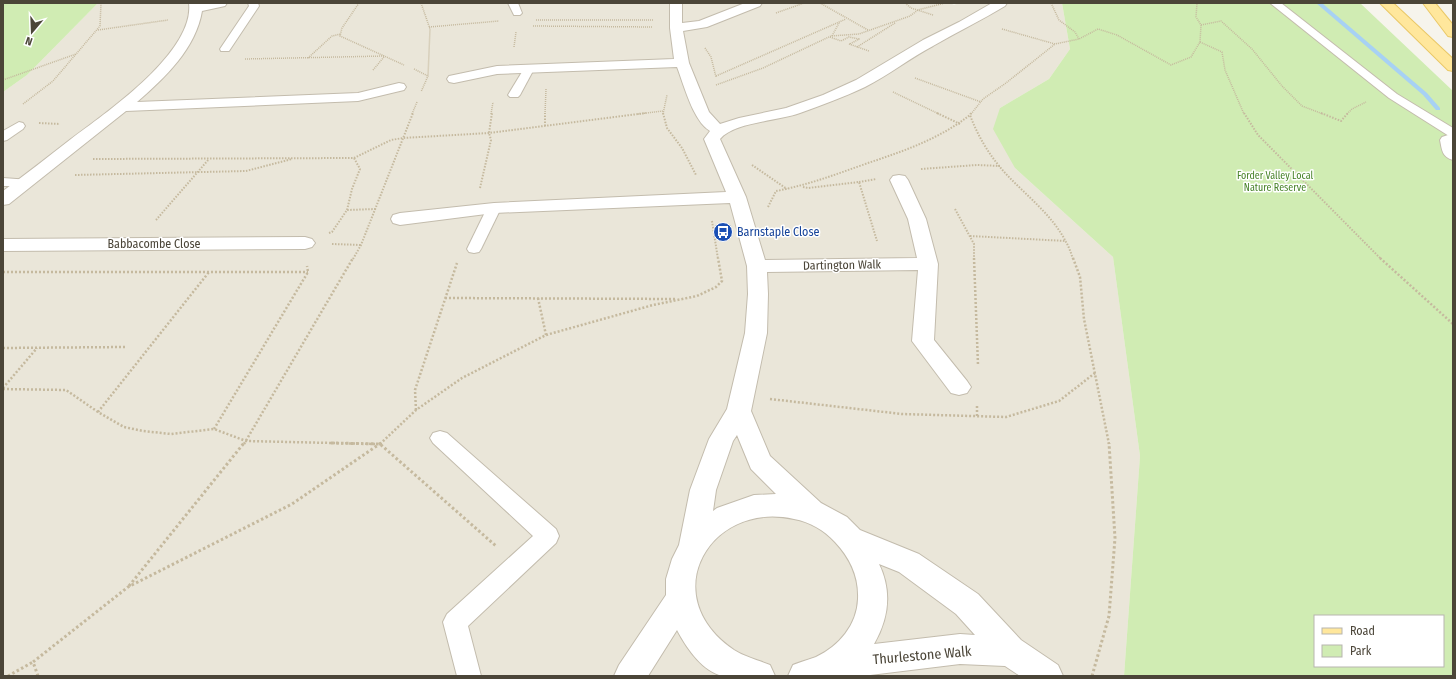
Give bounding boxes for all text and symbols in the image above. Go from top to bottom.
north arrow [12,12,52,52]
text: N [24,34,34,48]
park label: Forder Valley Local Nature Reserve [1237,170,1313,194]
bus stop icon: Barnstaple Close [712,221,734,243]
place label: Barnstaple Close [737,225,820,239]
street label: Babbacombe Close [107,237,201,251]
street label: Dartington Walk [803,257,882,273]
legend [1314,615,1444,667]
text: Road [1350,624,1375,638]
street label: Thurlestone Walk [872,643,973,668]
text: Park [1350,644,1372,658]

